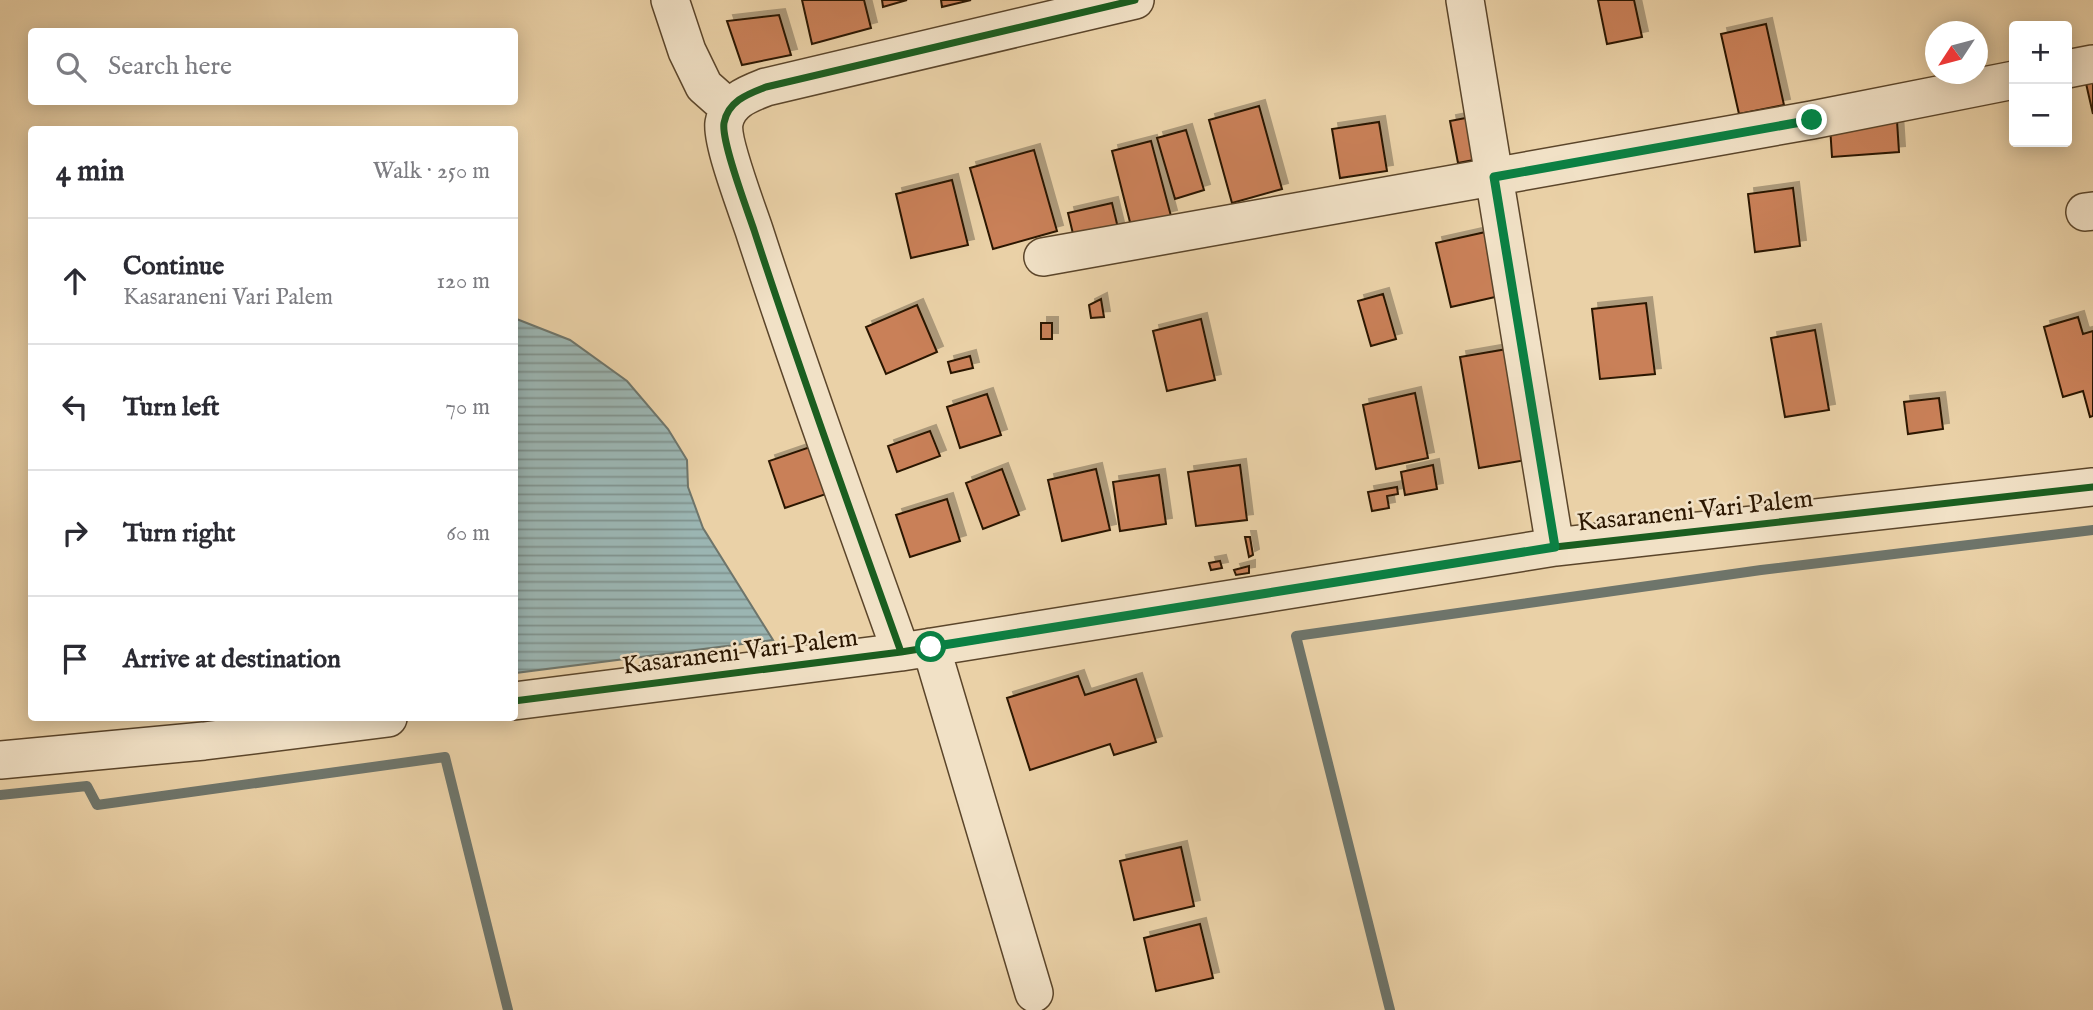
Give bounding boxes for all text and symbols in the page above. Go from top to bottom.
north arrow [1925,21,1988,84]
map controls [2009,21,2072,147]
button: + [2009,21,2072,84]
search box [28,28,518,105]
icon: search [52,48,90,86]
text: Search here [108,50,232,83]
button: − [2009,84,2072,147]
route end [1796,104,1827,135]
text: 4 min [56,153,124,191]
text: Walk · 250 m [373,157,490,186]
text: Continue [123,250,224,283]
icon: ahead [56,262,94,300]
text: 120 m [437,267,490,296]
text: Kasaraneni Vari Palem [123,283,333,312]
icon: left [56,388,94,426]
text: Turn left [123,391,220,424]
text: 70 m [445,393,490,422]
street label: Kasaraneni Vari Palem [1575,482,1815,540]
icon: right [56,514,94,552]
text: Turn right [123,517,236,550]
text: 60 m [446,519,490,548]
street label: Kasaraneni Vari Palem [620,621,860,683]
route start [915,631,946,662]
icon: arrive [56,640,94,678]
text: Arrive at destination [123,643,341,676]

